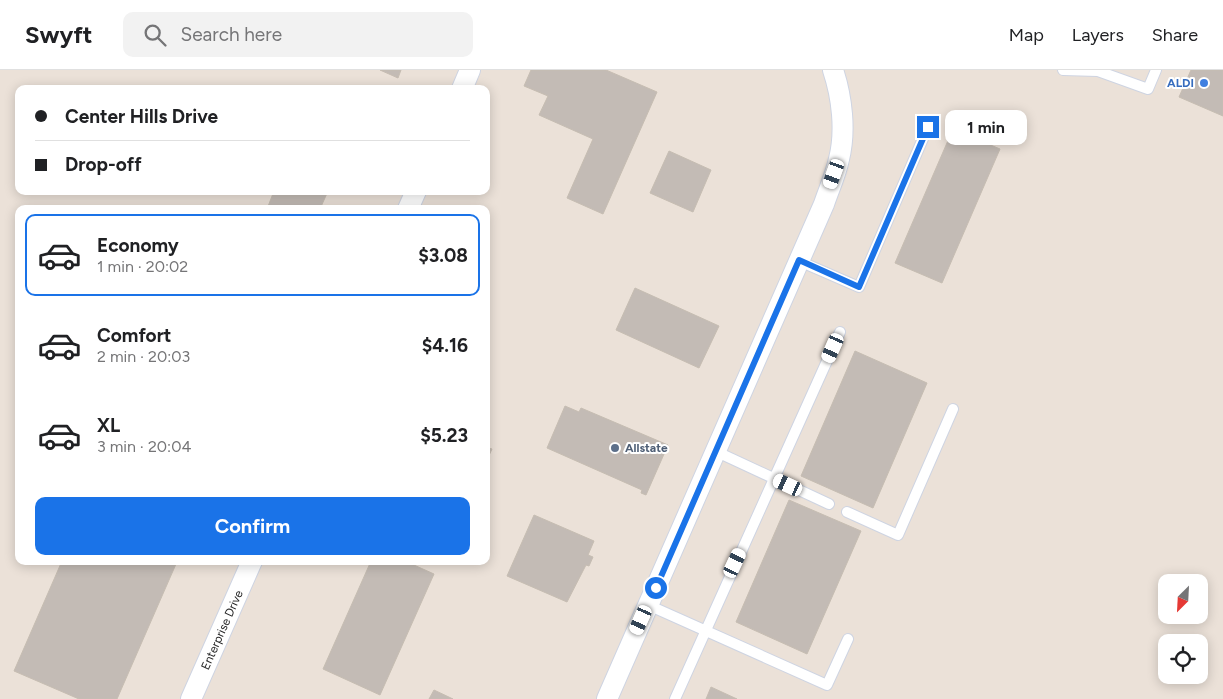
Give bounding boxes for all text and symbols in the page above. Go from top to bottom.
search box [123,12,473,57]
text: Swyft [25,20,93,49]
icon: search [141,21,169,49]
text: Search here [181,23,282,46]
text: Map [1009,24,1044,46]
text: Layers [1072,24,1124,46]
text: Share [1152,24,1198,46]
place label: ALDI [1167,76,1194,90]
marker: ALDI [1198,77,1210,89]
text: Center Hills Drive [65,105,218,128]
callout: 1 min [946,110,1028,144]
route end [917,116,939,138]
text: 1 min [967,118,1005,137]
text: Drop-off [65,153,142,176]
car [821,157,846,191]
icon: car [37,233,82,278]
text: Economy [97,234,179,257]
text: $3.08 [418,244,468,267]
text: 1 min · 20:02 [97,257,188,276]
icon: car [37,323,82,368]
text: Comfort [97,324,172,347]
car [820,331,845,365]
text: $4.16 [422,334,468,357]
text: 2 min · 20:03 [97,347,190,366]
icon: car [37,413,82,458]
text: XL [97,414,120,437]
text: $5.23 [420,424,468,447]
text: 3 min · 20:04 [97,437,191,456]
place label: Allstate [625,441,668,455]
marker: Allstate [609,442,621,454]
car [771,472,804,498]
button: Confirm [35,497,470,555]
car [721,546,748,580]
north arrow [1158,574,1208,624]
map controls [1158,574,1208,684]
route start [645,577,667,599]
street label: Enterprise Drive [198,588,246,672]
car [628,603,653,637]
button: locate [1158,634,1208,684]

